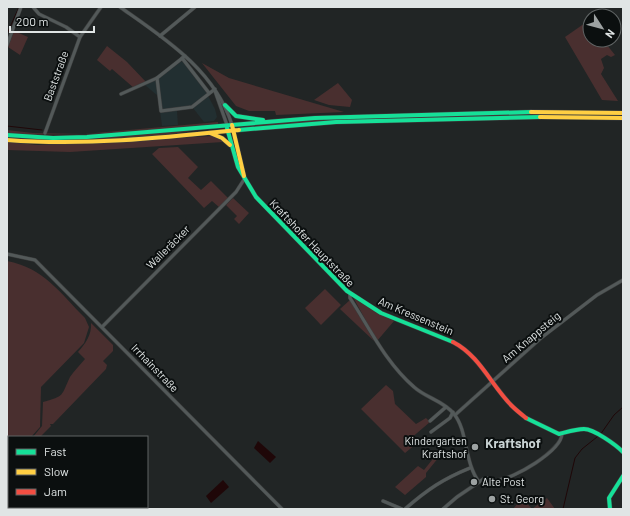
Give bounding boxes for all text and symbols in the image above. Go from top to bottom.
scale bar [10,8,94,34]
north arrow [582,8,622,48]
text: 200 m [16,14,48,28]
text: N [603,27,618,41]
street label: Baststraße [40,49,71,103]
street label: Kraftshofer Hauptstraße [267,196,358,289]
street label: Walleräcker [143,222,192,271]
street label: Am Kressenstein [377,294,456,337]
street label: Am Knappsteig [499,308,563,365]
street label: Irrhainstraße [129,341,182,395]
place label: Kindergarten Kraftshof [405,434,467,460]
district label: Kraftshof [485,435,541,451]
legend [8,436,148,508]
marker: Kindergarten Kraftshof [470,442,480,452]
text: Fast [44,444,67,458]
text: Slow [44,464,69,478]
place label: Alte Post [482,475,525,488]
marker: Alte Post [469,477,479,487]
text: Jam [44,484,67,498]
place label: St. Georg [500,492,544,505]
marker: St. Georg [487,494,497,504]

